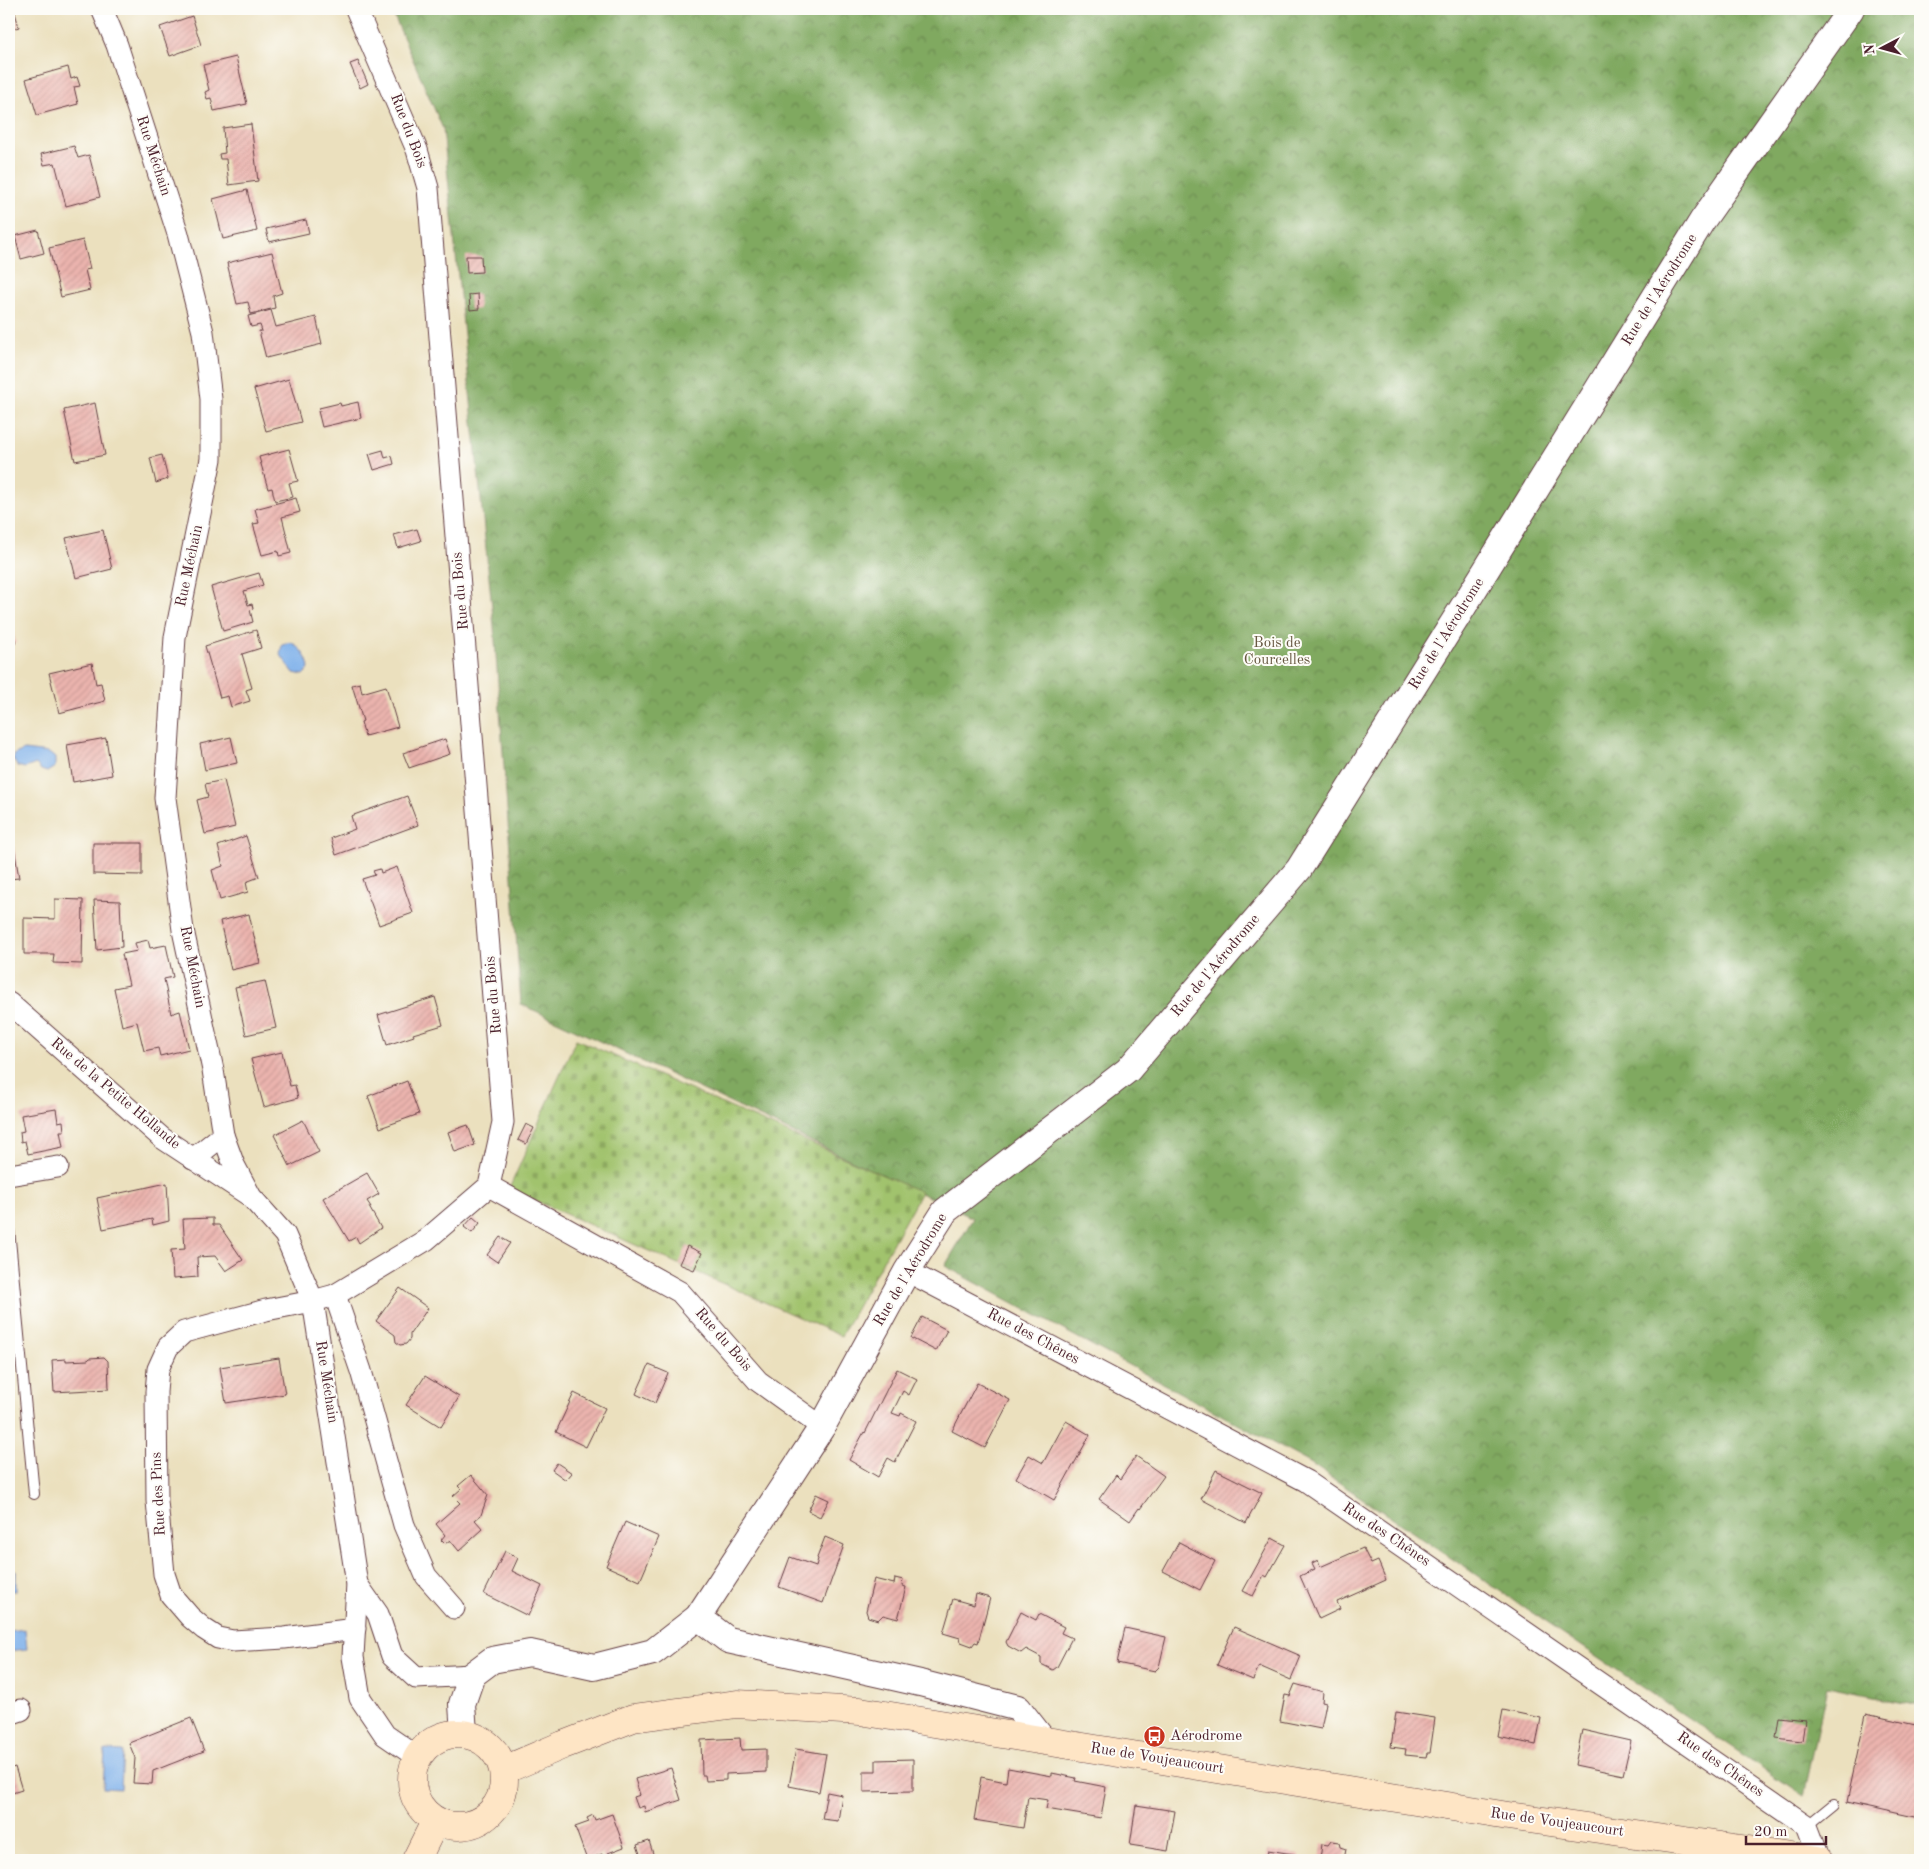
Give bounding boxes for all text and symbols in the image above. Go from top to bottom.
north arrow [1856,22,1906,72]
text: N [1863,43,1878,55]
street label: Rue du Bois [387,92,429,170]
street label: Rue Méchain [133,114,173,198]
street label: Rue de l'Aérodrome [1620,231,1700,349]
street label: Rue Méchain [174,524,206,608]
street label: Rue du Bois [450,551,472,631]
street label: Rue de l'Aérodrome [1407,575,1487,693]
park label: Bois de Courcelles [1244,636,1310,668]
street label: Rue de l'Aérodrome [1169,912,1263,1020]
street label: Rue Méchain [177,925,207,1009]
street label: Rue du Bois [483,955,505,1035]
street label: Rue de la Petite Hollande [47,1036,183,1153]
street label: Rue de l'Aérodrome [871,1211,951,1329]
street label: Rue du Bois [692,1306,754,1374]
street label: Rue des Chênes [984,1306,1082,1368]
street label: Rue Méchain [312,1340,340,1424]
street label: Rue des Pins [149,1452,169,1536]
street label: Rue des Chênes [1340,1500,1432,1570]
bus stop icon: Aérodrome [1142,1724,1166,1748]
place label: Aérodrome [1170,1729,1242,1744]
street label: Rue des Chênes [1674,1730,1766,1800]
street label: Rue de Voujeaucourt [1089,1741,1225,1777]
street label: Rue de Voujeaucourt [1489,1806,1625,1840]
scale bar [1746,1814,1826,1846]
text: 20 m [1754,1825,1788,1840]

